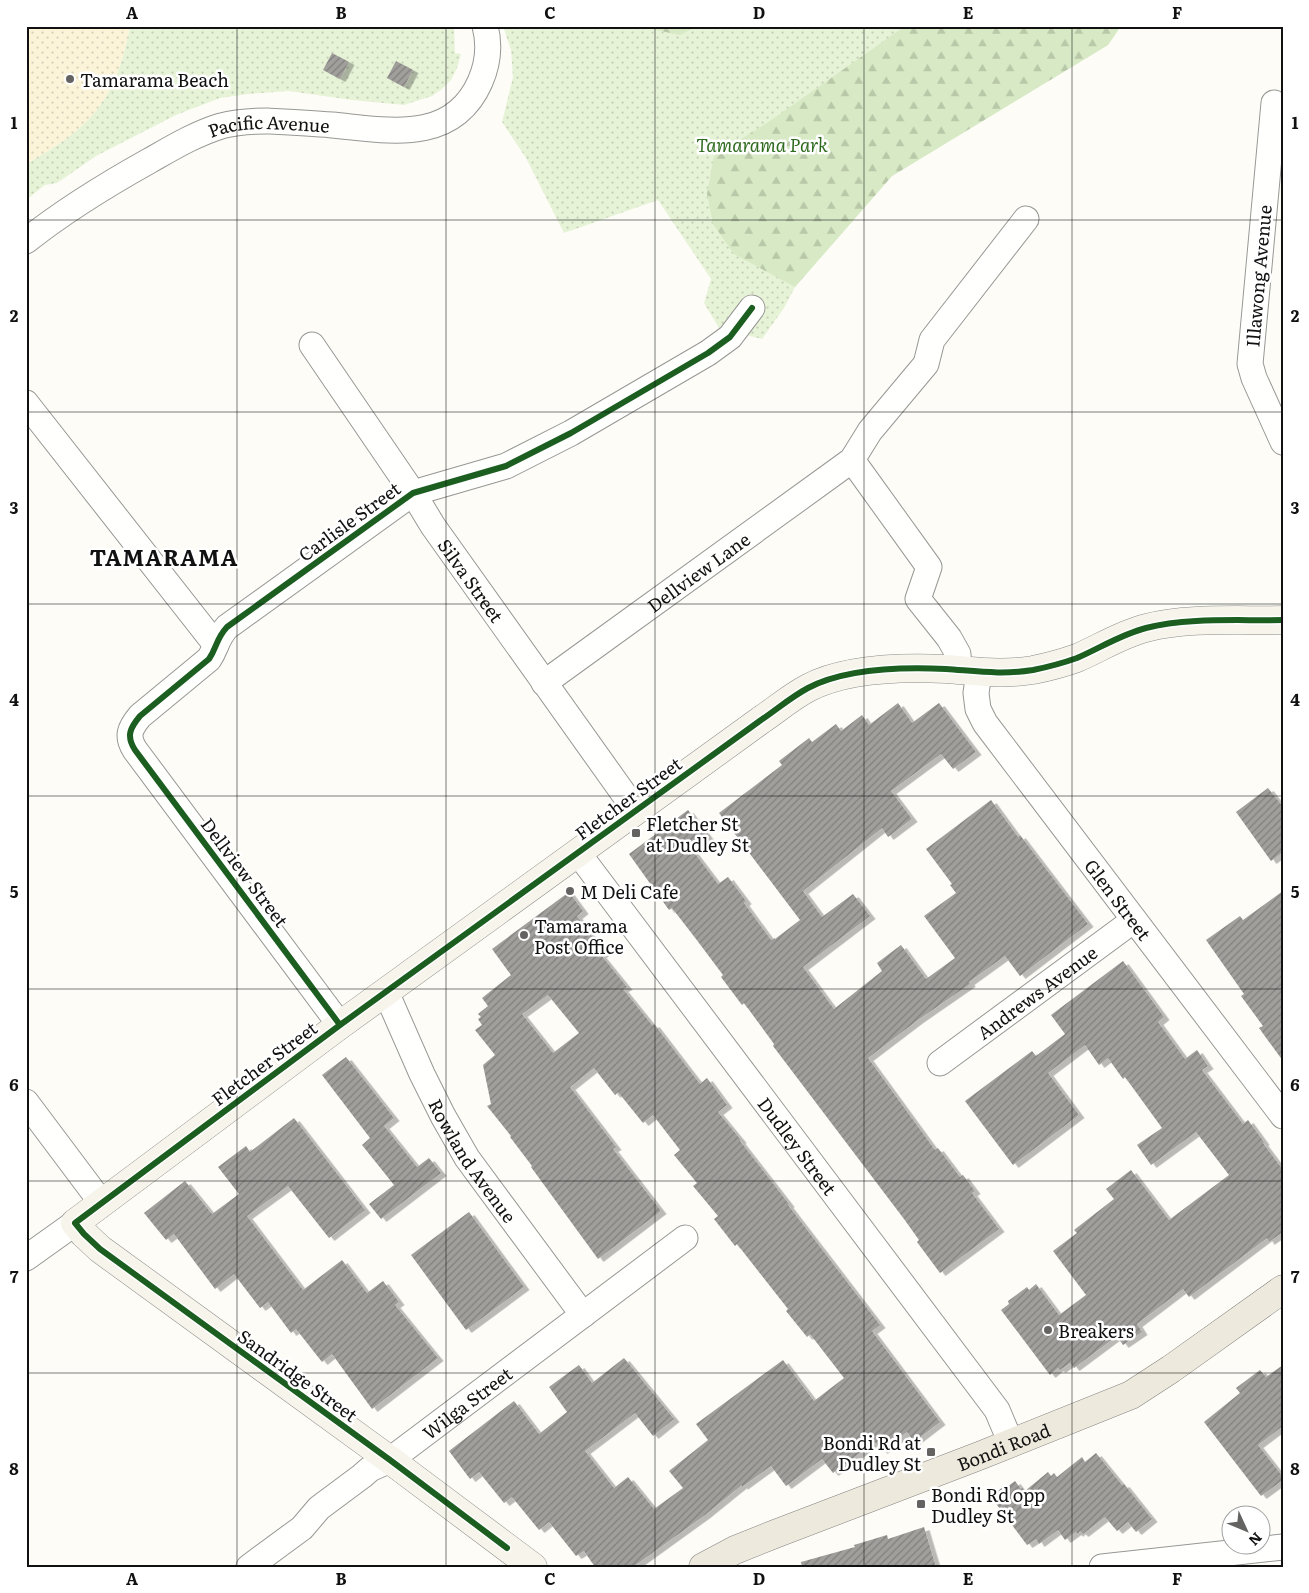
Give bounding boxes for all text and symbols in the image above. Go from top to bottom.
text: A [126,0,138,24]
text: B [335,0,347,24]
text: C [544,0,556,24]
text: D [753,0,765,24]
text: E [963,0,974,24]
text: F [1172,0,1182,24]
place label: Tamarama Beach [80,66,229,93]
marker: Tamarama Beach [64,73,76,85]
street label: Pacific Avenue [204,107,331,143]
text: 1 [11,110,18,134]
text: 1 [1292,110,1299,134]
park label: Tamarama Park [696,131,828,158]
street label: Illawong Avenue [1238,204,1278,348]
text: 2 [10,303,19,327]
text: 2 [1291,303,1300,327]
street label: Carlisle Street [292,474,406,567]
text: 3 [10,495,19,519]
text: 3 [1291,495,1300,519]
street label: Dellview Lane [641,525,755,618]
street label: Silva Street [432,532,511,628]
district label: TAMARAMA [90,540,238,573]
text: 4 [9,687,19,711]
text: 4 [1290,687,1300,711]
street label: Fletcher Street [569,750,688,846]
place label: Fletcher St at Dudley St [646,810,750,858]
street label: Dellview Street [195,812,296,933]
marker: Fletcher St at Dudley St [630,827,642,839]
street label: Glen Street [1079,853,1159,946]
place label: M Deli Cafe [580,878,678,905]
text: 5 [10,879,19,903]
text: 5 [1291,879,1300,903]
marker: M Deli Cafe [564,885,576,897]
place label: Tamarama Post Office [534,912,628,960]
marker: Tamarama Post Office [518,929,530,941]
street label: Andrews Avenue [971,938,1102,1045]
street label: Fletcher Street [205,1014,323,1112]
text: 6 [9,1072,19,1096]
text: 6 [1290,1072,1300,1096]
street label: Dudley Street [752,1091,844,1201]
street label: Rowland Avenue [423,1094,523,1228]
text: 7 [10,1264,19,1288]
text: 7 [1291,1264,1300,1288]
place label: Breakers [1058,1317,1134,1344]
street label: Sandridge Street [232,1322,364,1428]
marker: Breakers [1042,1324,1054,1336]
street label: Wilga Street [416,1359,518,1445]
street label: Bondi Road [953,1415,1054,1477]
place label: Bondi Rd at Dudley St [823,1429,922,1477]
marker: Bondi Rd at Dudley St [925,1446,937,1458]
text: 8 [9,1456,19,1480]
text: 8 [1290,1456,1300,1480]
place label: Bondi Rd opp Dudley St [931,1481,1045,1529]
marker: Bondi Rd opp Dudley St [915,1498,927,1510]
north arrow [1222,1506,1272,1556]
text: N [1245,1529,1267,1551]
text: A [126,1566,138,1590]
text: B [335,1566,347,1590]
text: C [544,1566,556,1590]
text: D [753,1566,765,1590]
text: E [963,1566,974,1590]
text: F [1172,1566,1182,1590]

